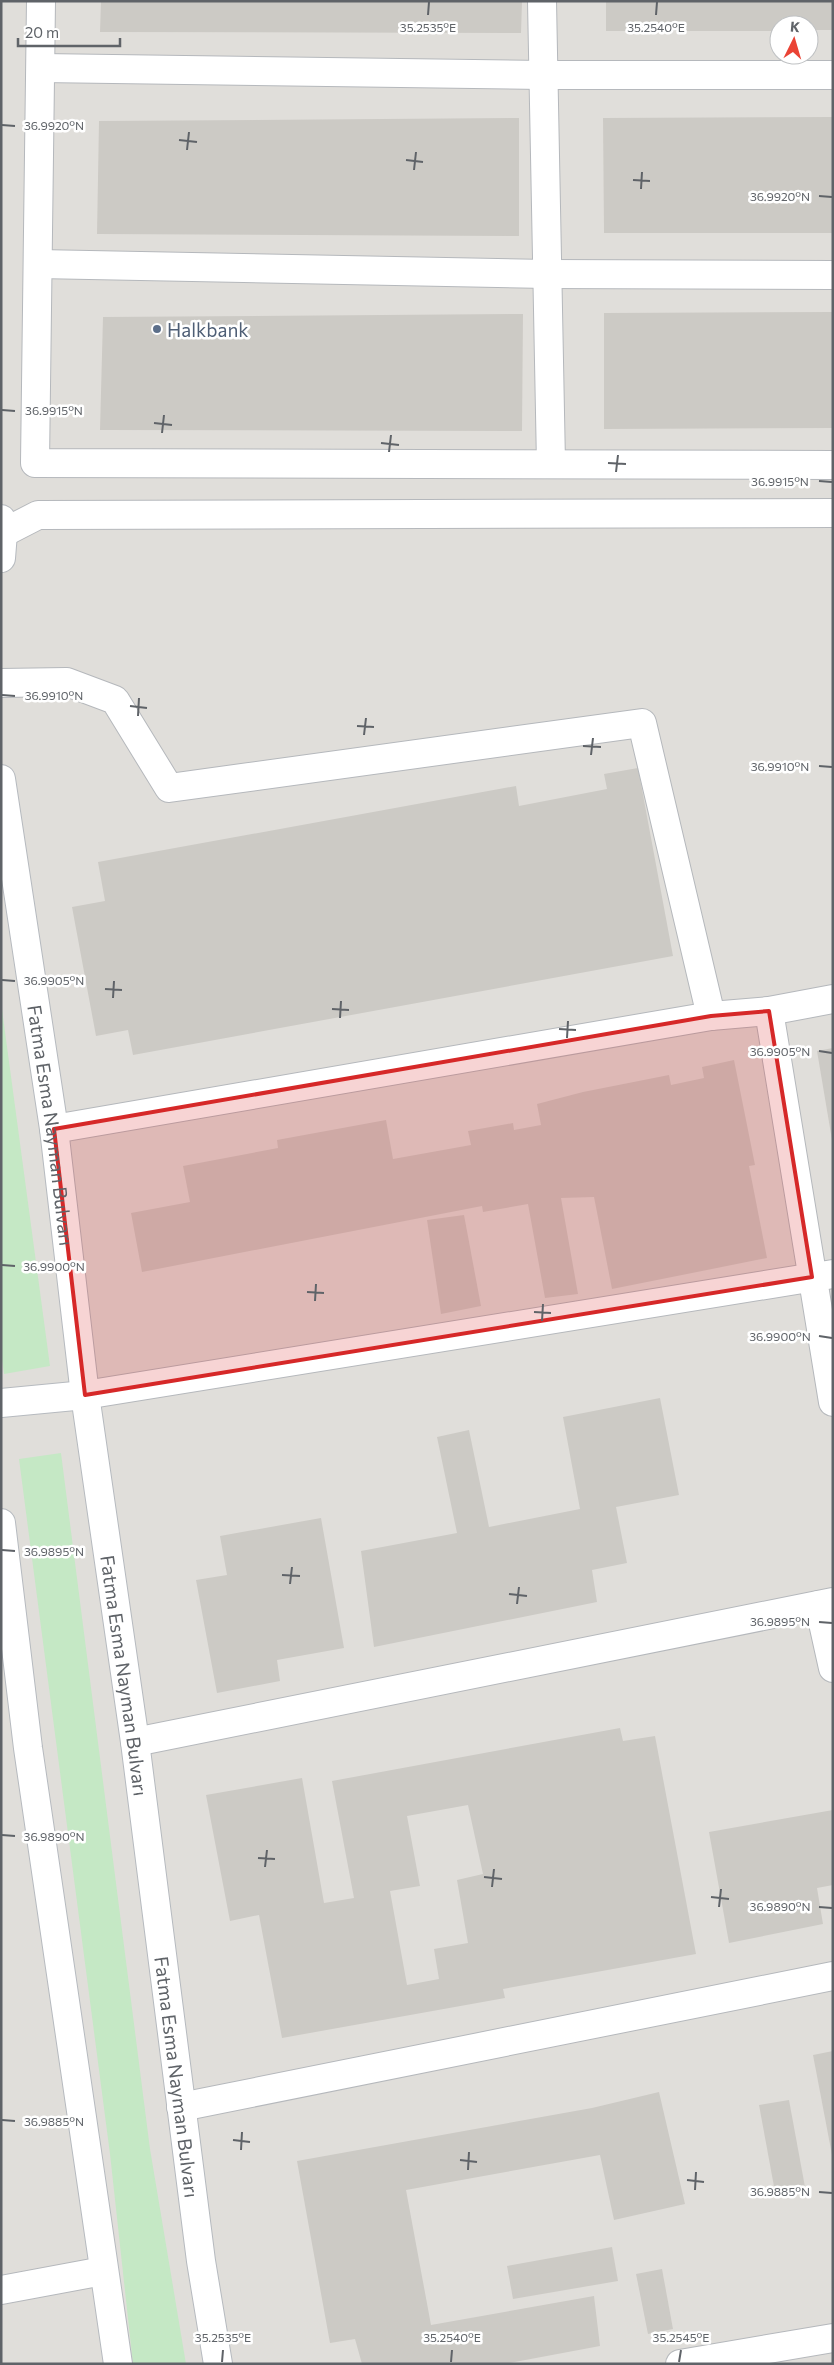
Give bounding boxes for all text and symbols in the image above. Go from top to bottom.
scale bar [18,15,120,47]
north arrow [769,15,819,65]
text: K [790,18,801,35]
text: 35.2535°E [400,20,456,34]
text: 35.2540°E [627,20,685,34]
text: 20 m [25,23,59,41]
text: 36.9920°N [24,118,84,132]
text: 36.9920°N [750,189,810,203]
place label: Halkbank [167,318,249,341]
marker: Halkbank [151,323,163,335]
text: 36.9915°N [25,403,83,417]
text: 36.9915°N [751,474,809,488]
text: 36.9910°N [25,688,83,702]
text: 36.9910°N [751,759,809,773]
text: 36.9905°N [24,973,84,987]
street label: Fatma Esma Nayman Bulvarı [24,1003,79,1247]
text: 36.9905°N [750,1044,810,1058]
text: 36.9900°N [23,1259,85,1273]
text: 36.9900°N [749,1329,811,1343]
text: 36.9895°N [24,1544,84,1558]
street label: Fatma Esma Nayman Bulvarı [97,1553,153,1797]
text: 36.9895°N [750,1614,810,1628]
text: 36.9890°N [24,1829,84,1843]
text: 36.9890°N [750,1899,810,1913]
street label: Fatma Esma Nayman Bulvarı [151,1955,204,2199]
text: 36.9885°N [24,2114,84,2128]
text: 36.9885°N [750,2184,810,2198]
text: 35.2535°E [195,2330,251,2344]
text: 35.2540°E [423,2330,481,2344]
text: 35.2545°E [653,2330,709,2344]

